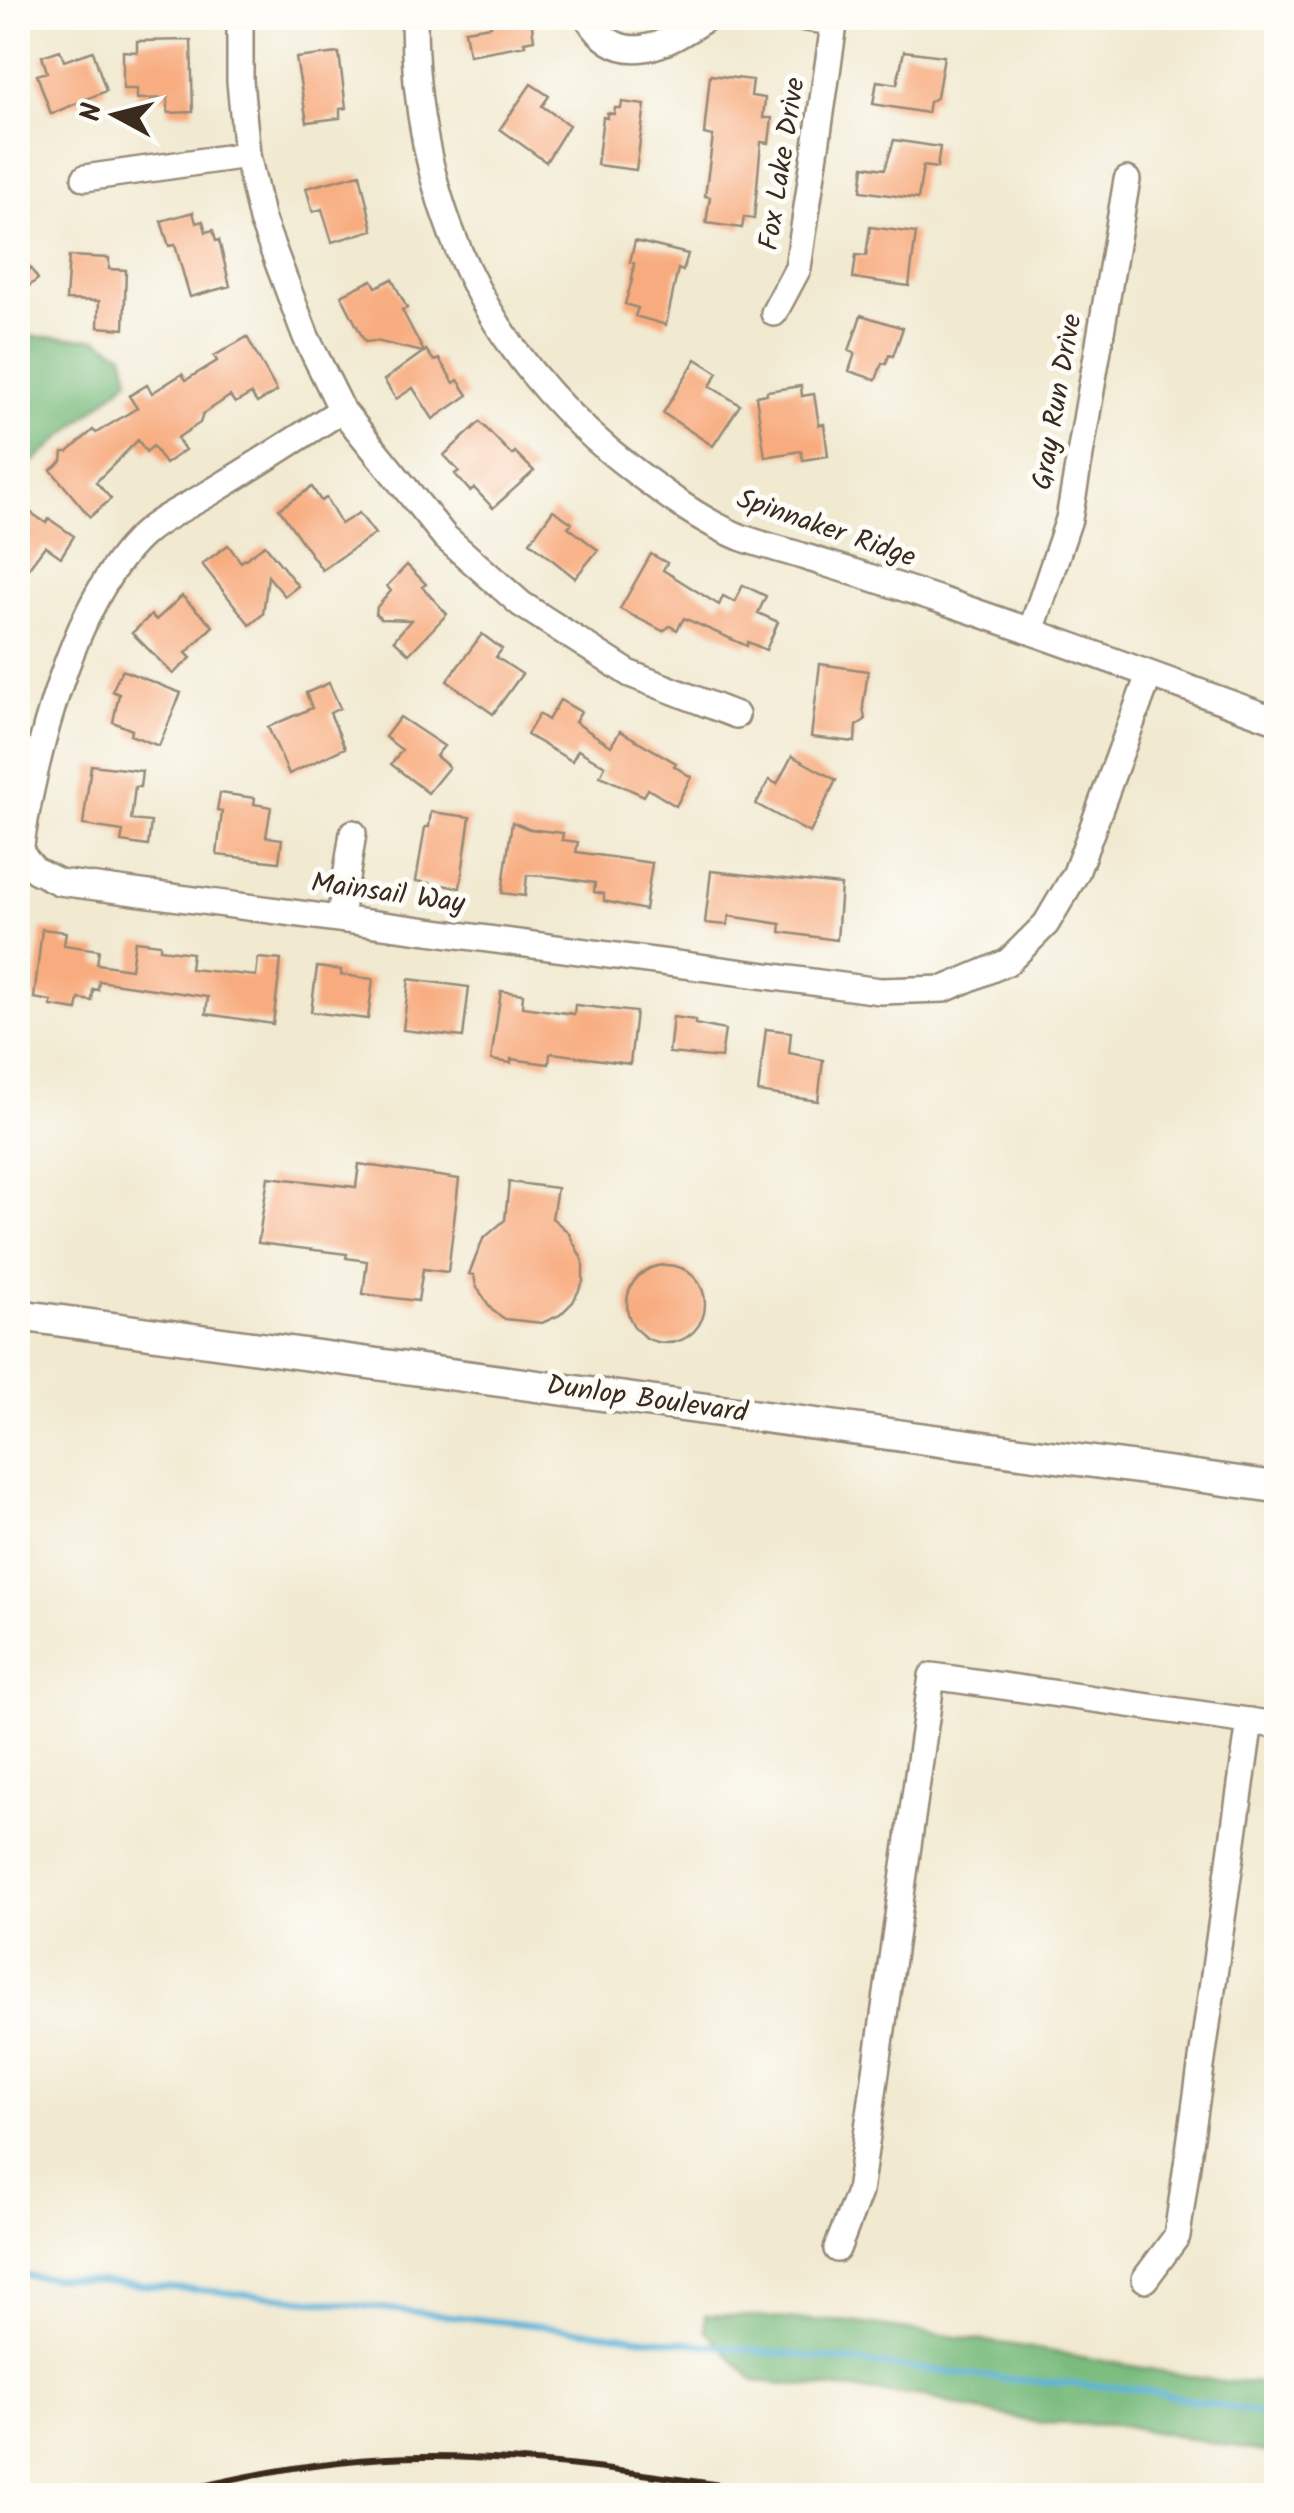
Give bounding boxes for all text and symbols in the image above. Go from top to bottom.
north arrow [65,65,165,165]
street label: Fox Lake Drive [747,74,819,254]
text: N [69,100,116,124]
street label: Gray Run Drive [1020,310,1096,494]
street label: Spinnaker Ridge [730,477,922,581]
street label: Mainsail Way [308,861,469,927]
street label: Dunlop Boulevard [544,1364,751,1436]

